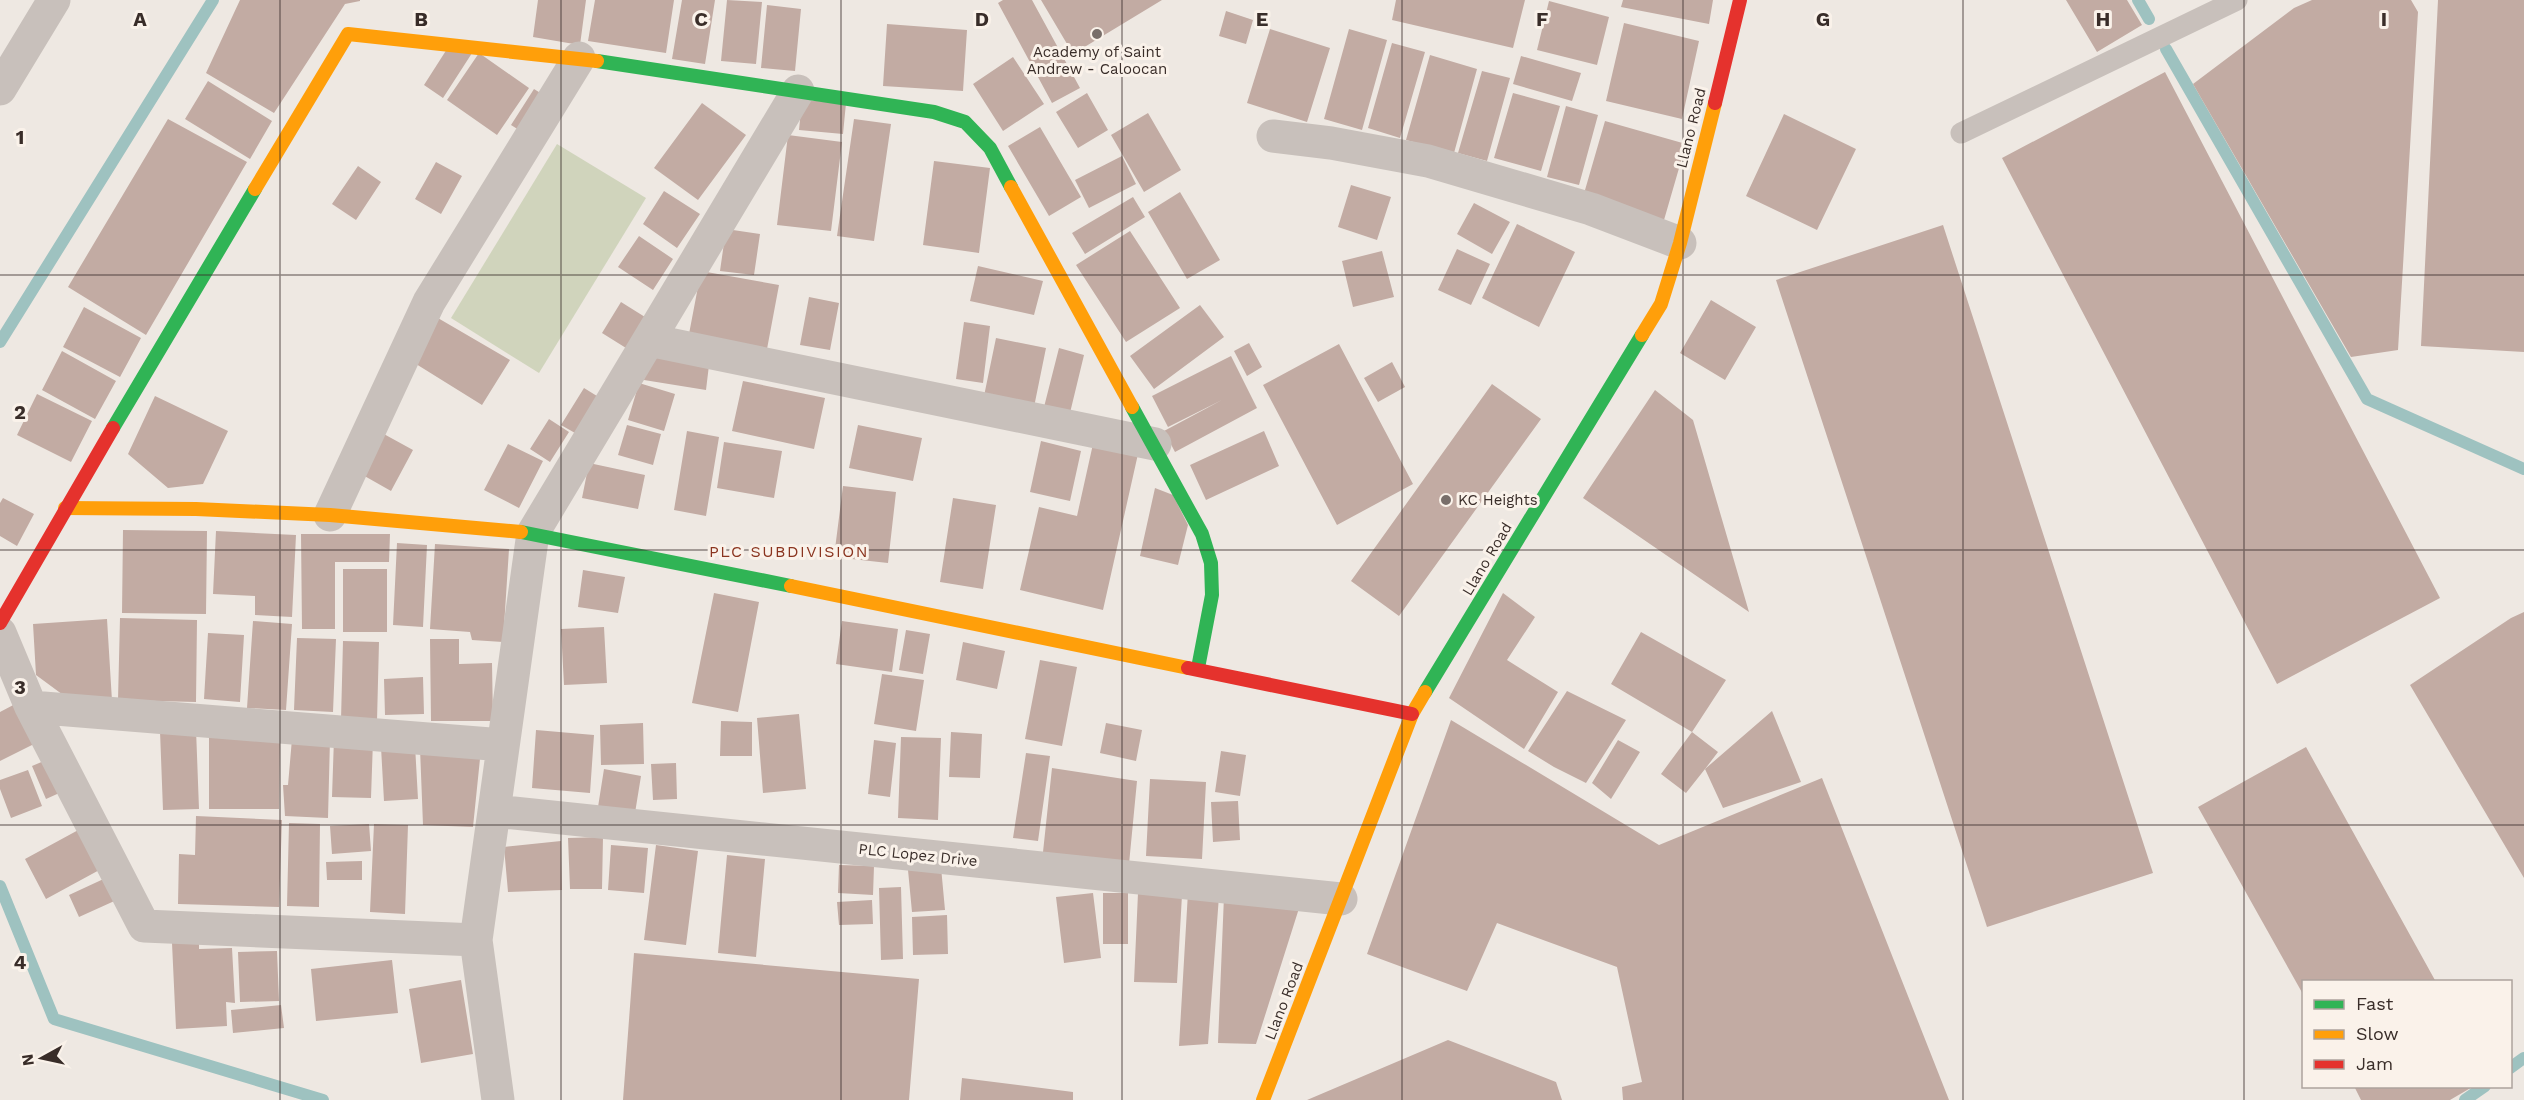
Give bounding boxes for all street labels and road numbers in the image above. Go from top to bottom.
street label: Llano Road [1672,86,1710,170]
street label: Llano Road [1458,519,1516,599]
street label: PLC Lopez Drive [858,840,978,870]
street label: Llano Road [1261,959,1307,1043]

